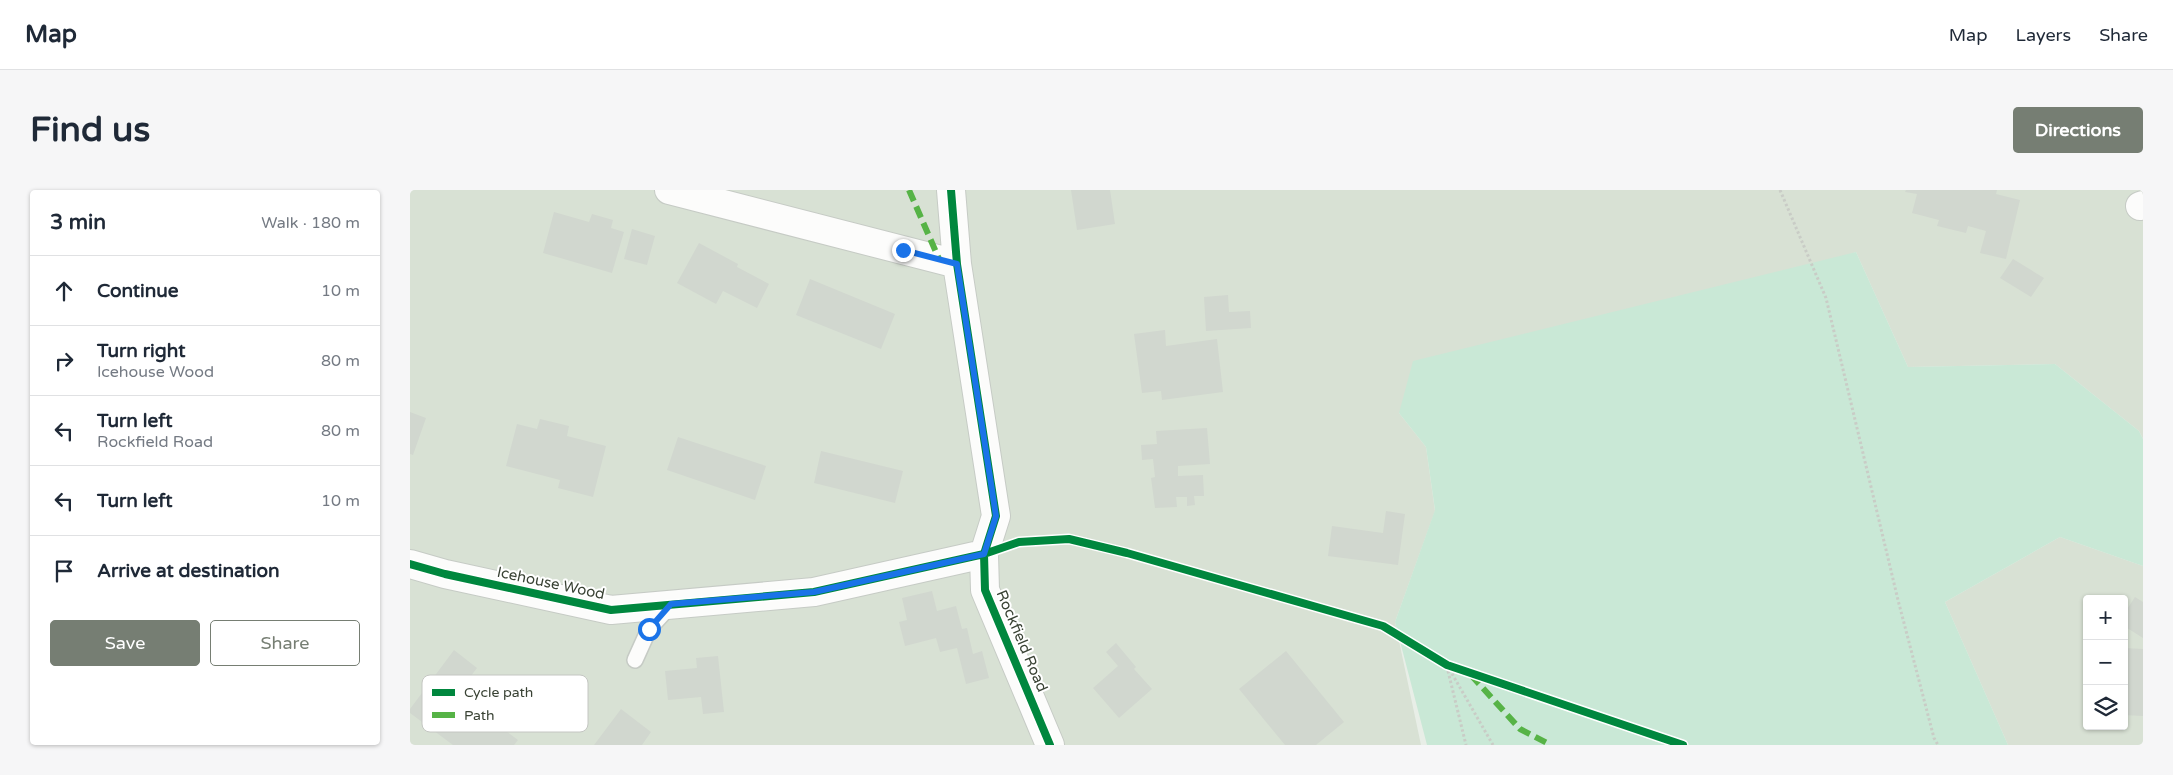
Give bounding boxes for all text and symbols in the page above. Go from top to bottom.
text: Map [25,20,77,49]
text: Map [1949,24,1988,46]
text: Layers [2016,24,2071,46]
text: Share [2099,24,2148,46]
button: Directions [2013,107,2143,153]
text: Find us [30,109,150,151]
text: 3 min [50,210,106,235]
text: Walk · 180 m [261,213,360,233]
route end [892,239,915,262]
icon: ahead [50,277,78,305]
text: Continue [97,280,179,302]
text: 10 m [321,281,360,301]
text: Turn right [97,340,185,362]
icon: right [50,347,78,375]
text: 80 m [321,351,360,371]
text: Icehouse Wood [97,362,214,382]
text: Turn left [97,410,173,432]
icon: left [50,417,78,445]
text: 80 m [321,421,360,441]
text: Rockfield Road [97,432,213,452]
icon: left [50,487,78,515]
text: Turn left [97,490,173,512]
text: 10 m [321,491,360,511]
icon: arrive [50,557,78,585]
text: Arrive at destination [97,560,280,582]
street label: Icehouse Wood [495,563,607,603]
street label: Rockfield Road [992,587,1052,695]
map controls [2083,595,2128,730]
button: + [2083,595,2128,640]
route start [638,618,661,641]
button: Save [50,620,200,666]
button: Share [210,620,360,666]
button: − [2083,640,2128,685]
legend [422,675,588,732]
text: Cycle path [464,684,533,701]
button: layers [2083,685,2128,730]
text: Path [464,707,495,724]

